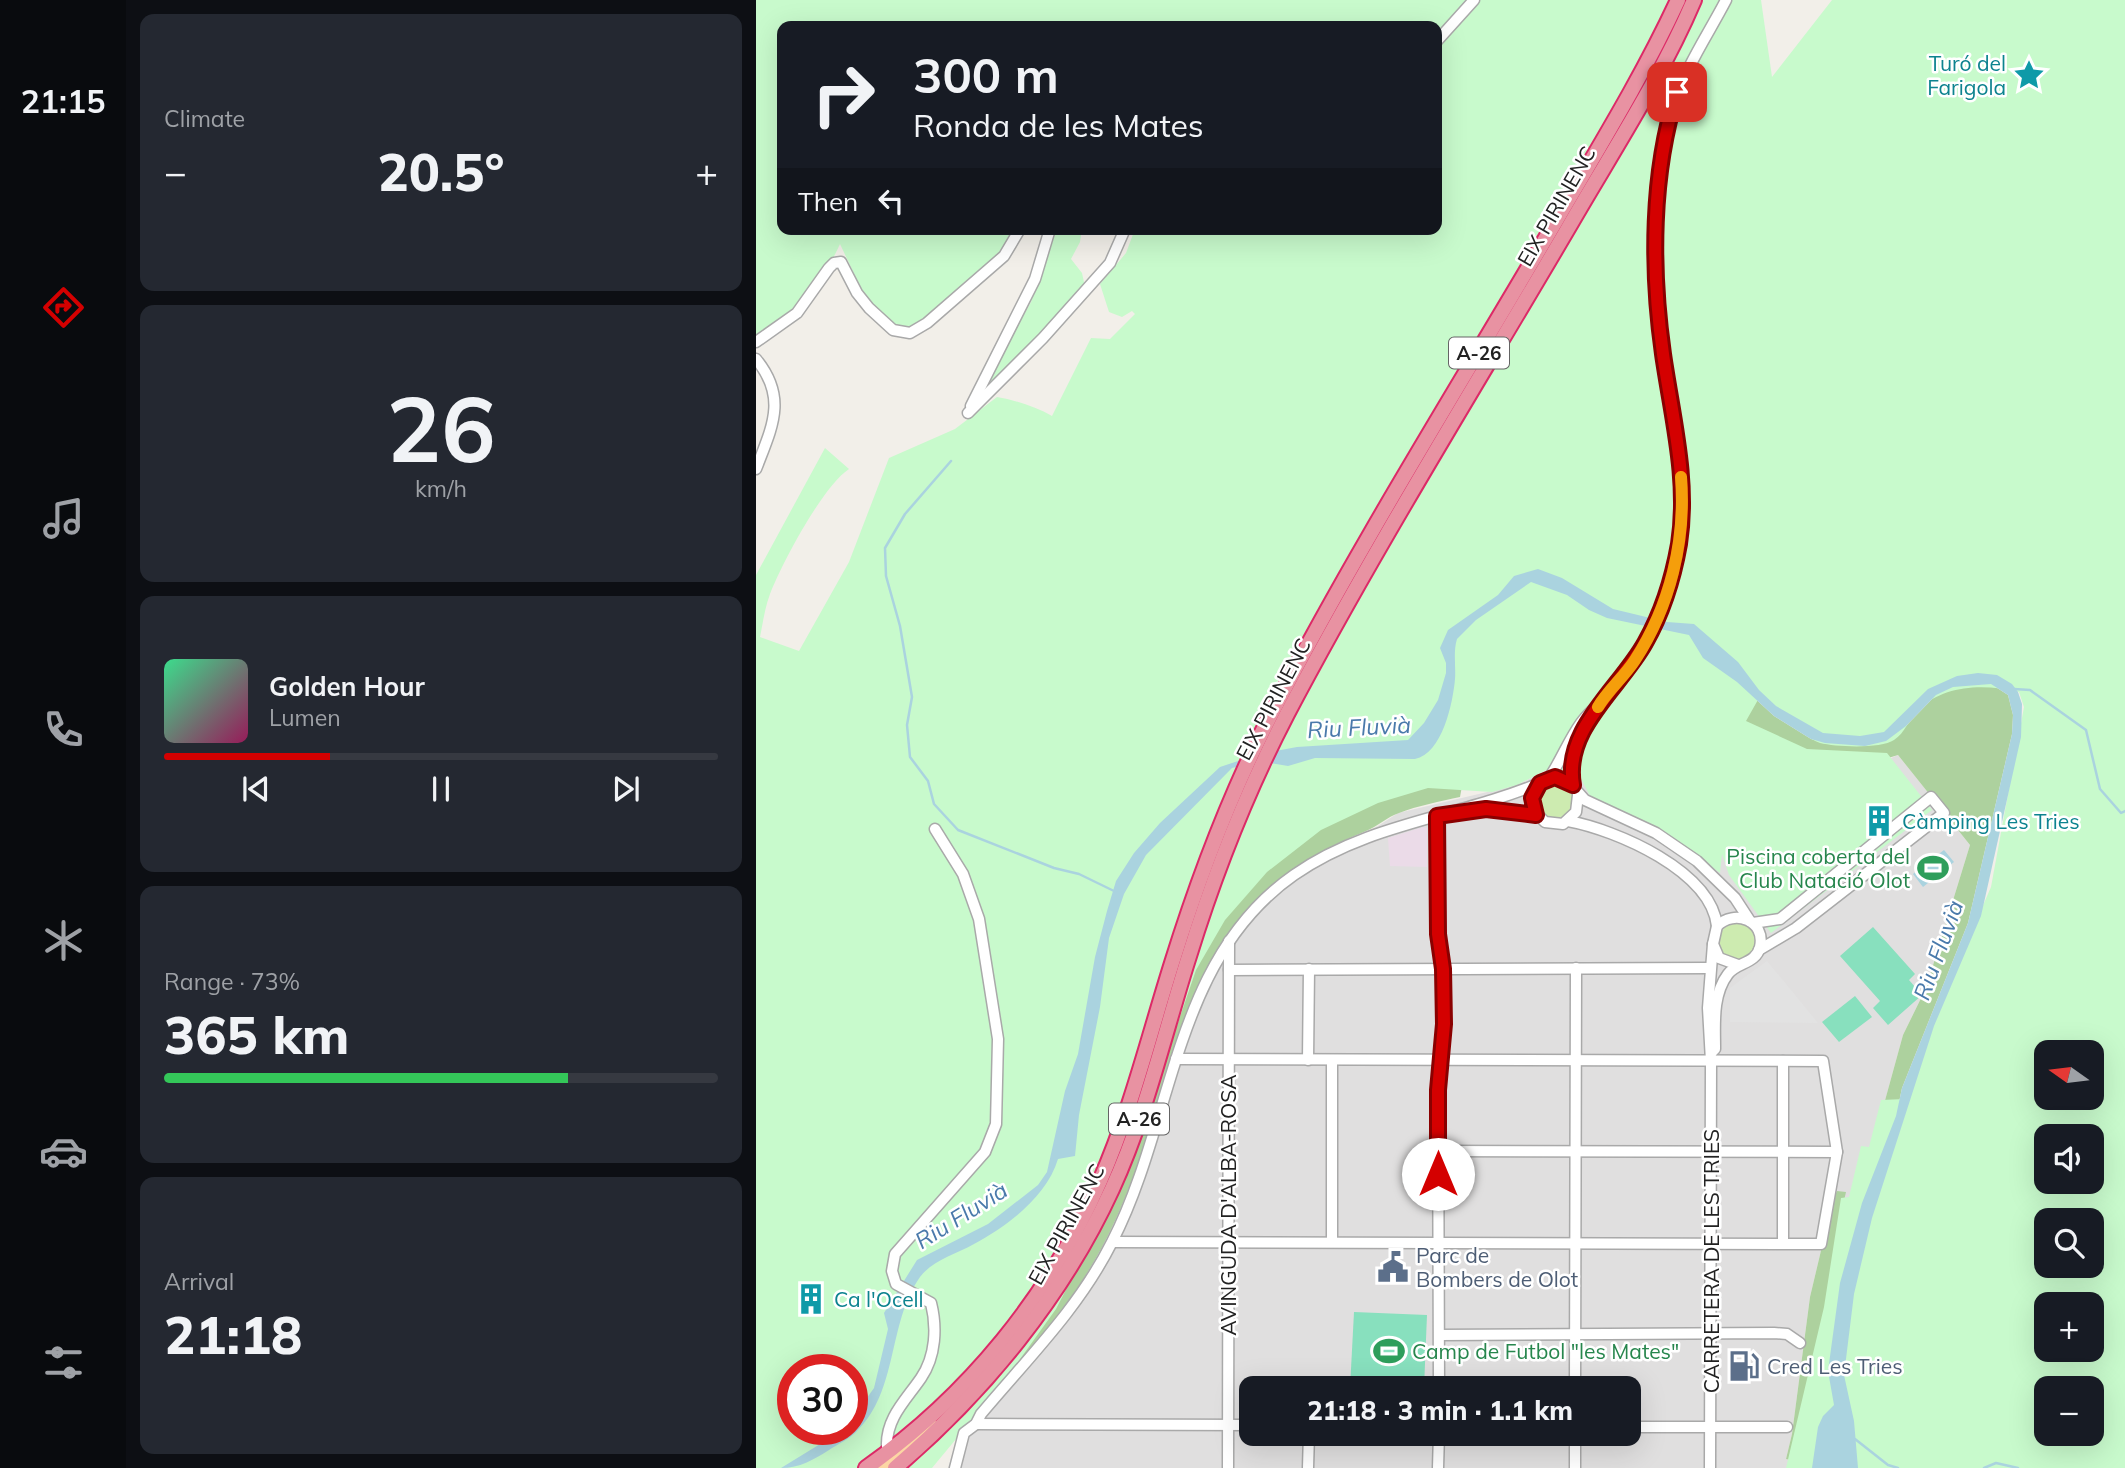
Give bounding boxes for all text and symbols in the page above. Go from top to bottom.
text: 300 m [913,44,1059,105]
icon: right [798,49,889,140]
place label: Turó del Farigola [1927,50,2006,100]
place icon: Turó del Farigola [2012,58,2046,92]
pin [1647,62,1707,122]
icon: arrive [1658,73,1696,111]
text: 21:15 [21,81,105,121]
text: Climate [164,104,245,133]
text: Ronda de les Mates [913,105,1204,145]
text: 20.5° [377,139,505,204]
street label: EIX PIRINENC [1511,141,1601,271]
text: − [164,148,187,196]
text: + [695,148,718,196]
icon: left [872,182,910,220]
text: Then [798,185,858,218]
icon: directions [39,283,88,332]
road number: A-26 [1449,338,1509,368]
text: 26 [386,371,496,485]
text: km/h [415,474,467,503]
icon: music [39,494,88,543]
street label: EIX PIRINENC [1230,634,1316,764]
text: Golden Hour [269,670,425,703]
text: Lumen [269,703,341,732]
icon: phone [39,705,88,754]
water label: Riu Fluvià [1306,710,1412,744]
icon: previous [237,770,275,808]
icon: pause [422,770,460,808]
icon: next [607,770,645,808]
building icon: Càmping Les Tries [1862,804,1896,838]
place label: Càmping Les Tries [1902,808,2080,834]
place label: Piscina coberta del Club Natació Olot [1726,843,1910,893]
sports icon: Piscina coberta del Club Natació Olot [1916,851,1950,885]
water label: Riu Fluvià [1907,896,1969,1004]
icon: climate [39,916,88,965]
text: Range · 73% [164,967,300,996]
text: 365 km [164,1002,349,1067]
north arrow [2034,1040,2104,1110]
map controls [2034,1040,2104,1446]
street label: AVINGUDA D'ALBA-ROSA [1215,1074,1241,1336]
road number: A-26 [1109,1104,1169,1134]
button: sound [2034,1124,2104,1194]
icon: car [39,1127,88,1176]
street label: CARRETERA DE LES TRIES [1698,1129,1724,1393]
position arrow [1401,1137,1475,1211]
street label: EIX PIRINENC [1022,1159,1110,1289]
water label: Riu Fluvià [909,1175,1013,1255]
button: search [2034,1208,2104,1278]
place label: Parc de Bombers de Olot [1416,1242,1578,1292]
public building icon: Parc de Bombers de Olot [1376,1250,1410,1284]
text: Arrival [164,1267,234,1296]
building icon: Ca l'Ocell [794,1282,828,1316]
place label: Ca l'Ocell [834,1286,924,1312]
button: + [2034,1292,2104,1362]
text: 21:18 [164,1302,302,1367]
sports icon: Camp de Futbol "les Mates" [1372,1334,1406,1368]
icon: filters [39,1338,88,1387]
place label: Camp de Futbol "les Mates" [1412,1338,1679,1364]
fuel station icon: Cred Les Tries [1727,1349,1761,1383]
place label: Cred Les Tries [1767,1353,1903,1379]
speed limit sign: 30 [777,1354,868,1445]
button: − [2034,1376,2104,1446]
text: 21:18 · 3 min · 1.1 km [1307,1394,1573,1427]

